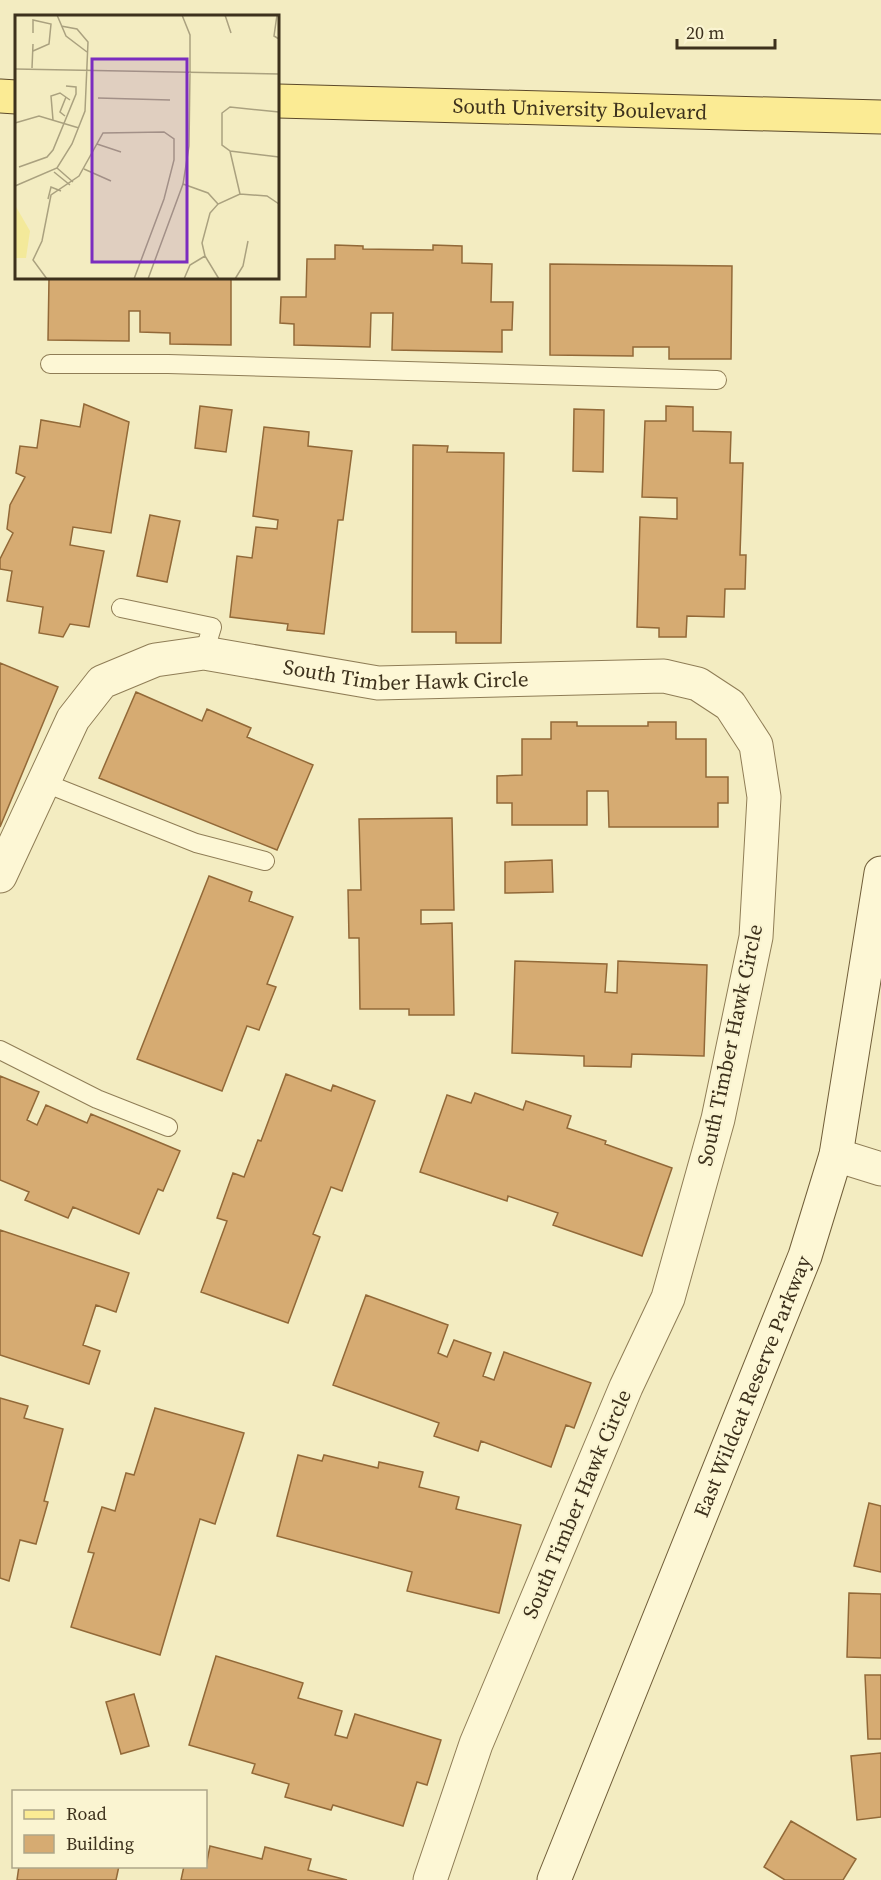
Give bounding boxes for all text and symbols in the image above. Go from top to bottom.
scale bar [677,12,774,50]
inset map [15,15,279,279]
text: 20 m [686,20,724,45]
street label: South University Boulevard [452,91,708,126]
street label: South Timber Hawk Circle [281,652,529,697]
street label: South Timber Hawk Circle [690,921,769,1168]
street label: East Wildcat Reserve Parkway [686,1251,818,1521]
street label: South Timber Hawk Circle [515,1385,638,1623]
legend [12,1790,207,1868]
text: Road [66,1801,107,1826]
text: Building [66,1831,134,1856]

